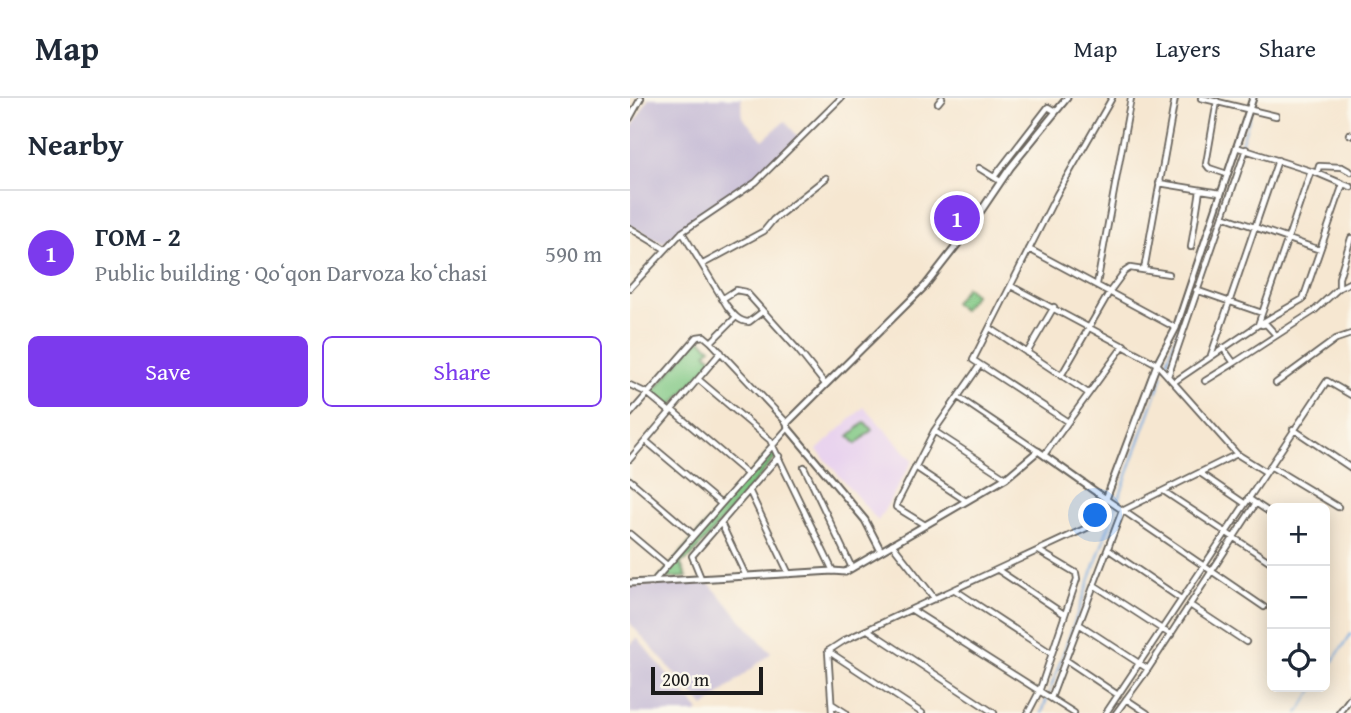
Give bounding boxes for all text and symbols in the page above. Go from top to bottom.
text: Map [35,24,99,72]
text: Map [1074,31,1117,66]
text: Layers [1155,31,1221,66]
text: Share [1259,31,1316,66]
text: Nearby [28,122,124,166]
pin: 1 [934,192,980,244]
text: ГОМ - 2 [95,217,181,256]
text: 1 [45,237,57,270]
text: 590 m [545,237,602,270]
text: Public building · Qoʻqon Darvoza koʻchasi [95,256,487,289]
button: Save [28,336,308,407]
button: Share [322,336,602,407]
your location [1078,498,1112,532]
map controls [1267,503,1330,692]
button: + [1267,503,1330,566]
button: − [1267,566,1330,629]
button: locate [1267,629,1330,692]
scale bar [651,664,763,696]
text: 200 m [662,665,709,693]

